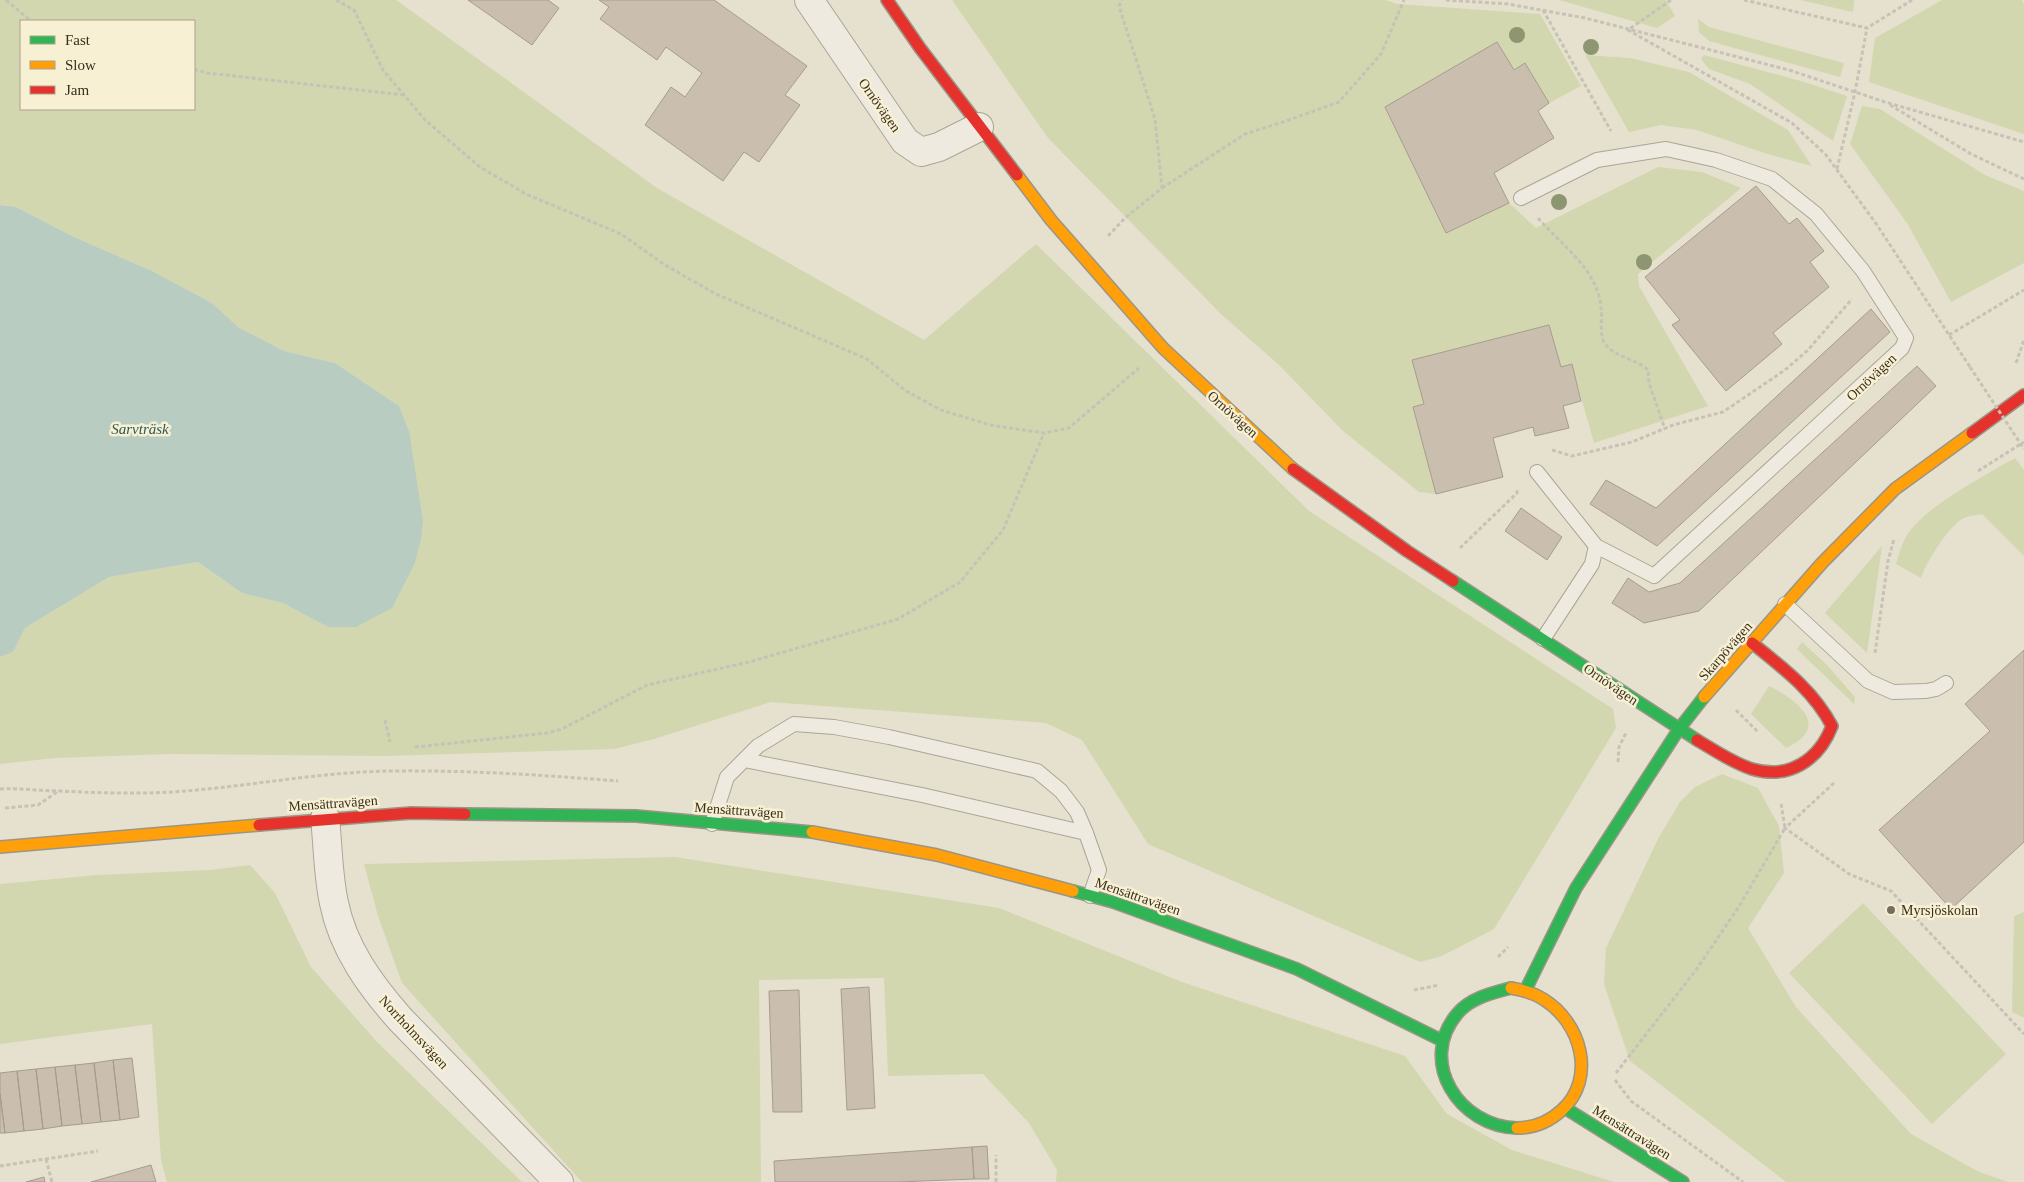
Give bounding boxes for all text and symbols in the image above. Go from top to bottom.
legend [20,20,195,110]
text: Fast [65,32,91,48]
text: Slow [65,57,96,73]
street label: Ornövägen [856,76,904,135]
text: Jam [65,82,89,98]
street label: Ornövägen [1843,351,1899,404]
street label: Ornövägen [1205,388,1261,441]
water label: Sarvträsk [111,421,169,437]
street label: Skarpövägen [1696,619,1755,684]
street label: Ornövägen [1581,661,1641,708]
street label: Mensättravägen [288,793,378,814]
street label: Mensättravägen [694,800,784,821]
street label: Mensättravägen [1093,875,1183,918]
place label: Myrsjöskolan [1901,903,1978,918]
marker: Myrsjöskolan [1885,904,1897,916]
street label: Norrholmsvägen [376,993,451,1072]
street label: Mensättravägen [1590,1102,1674,1162]

